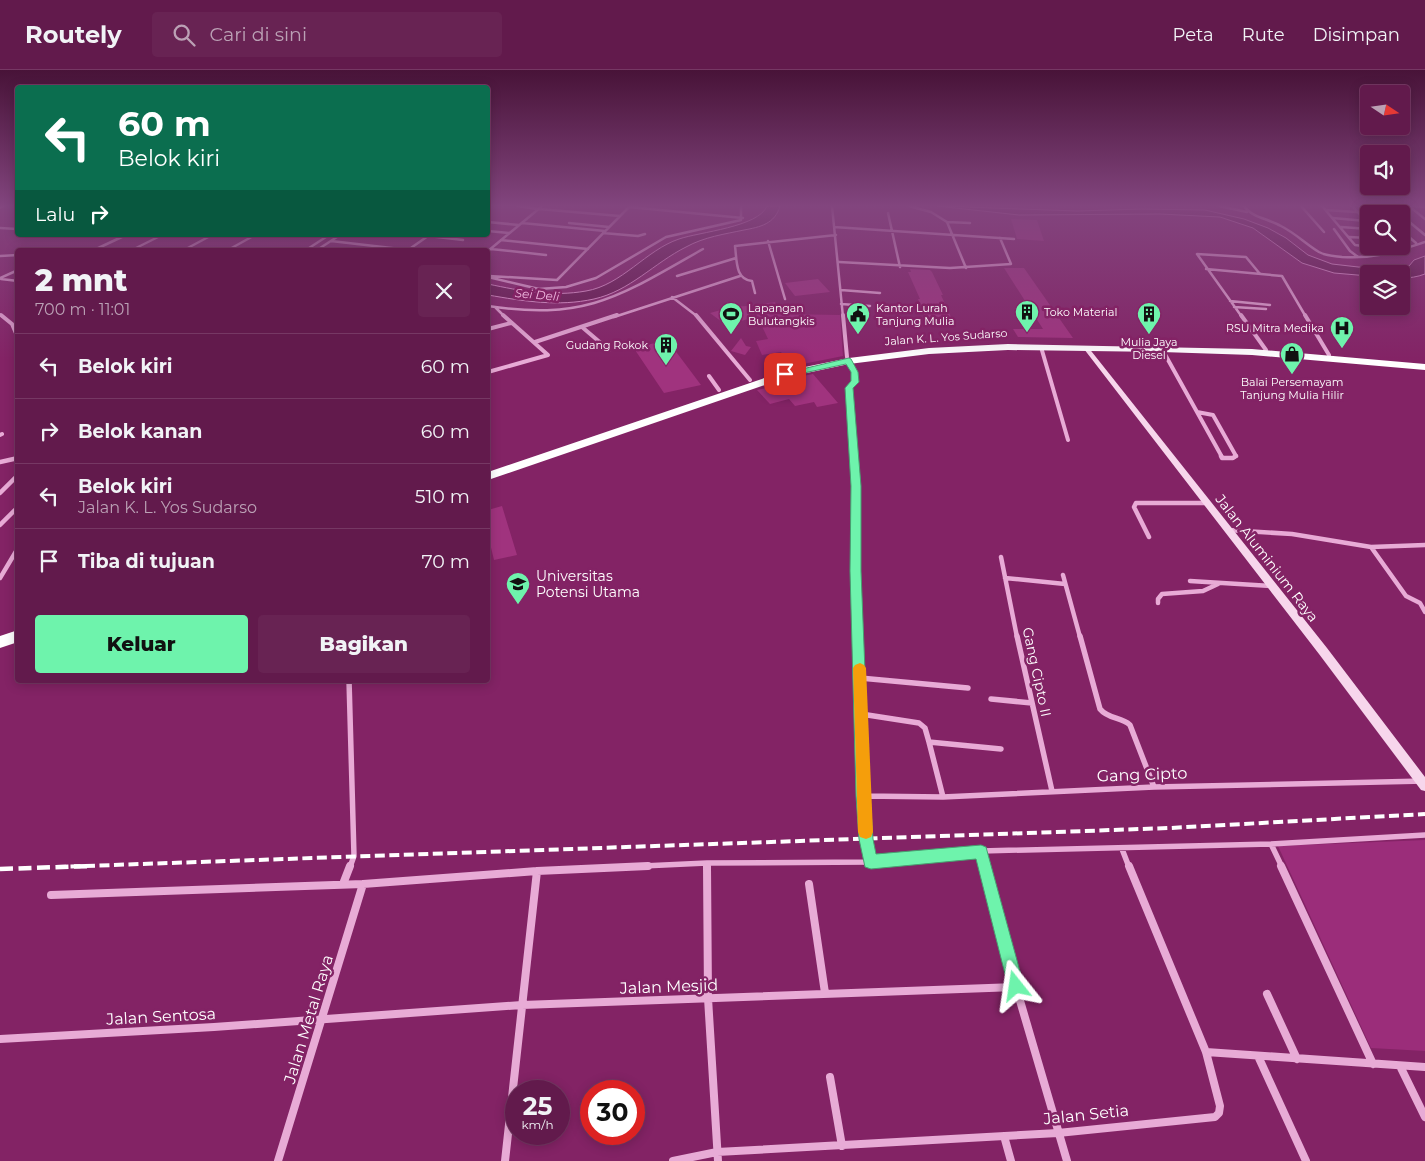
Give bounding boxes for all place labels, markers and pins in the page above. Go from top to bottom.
building icon: Toko Material [1014,299,1040,333]
sports icon: Lapangan Bulutangkis [718,301,744,335]
place label: Lapangan Bulutangkis [748,301,815,328]
public building icon: Kantor Lurah Tanjung Mulia [845,301,871,335]
place label: Kantor Lurah Tanjung Mulia [876,301,955,328]
building icon: Mulia Jaya Diesel [1136,301,1162,335]
place label: Toko Material [1044,305,1117,319]
hospital icon: RSU Mitra Medika [1329,315,1355,349]
place label: RSU Mitra Medika [1226,321,1324,335]
building icon: Gudang Rokok [653,332,679,366]
place label: Mulia Jaya Diesel [1120,335,1178,362]
place label: Gudang Rokok [566,338,648,352]
shop icon: Balai Persemayam Tanjung Mulia Hilir [1279,341,1305,375]
pin [764,353,806,395]
place label: Balai Persemayam Tanjung Mulia Hilir [1240,375,1344,402]
place label: Universitas Potensi Utama [536,567,640,601]
school or university icon: Universitas Potensi Utama [505,571,531,605]

